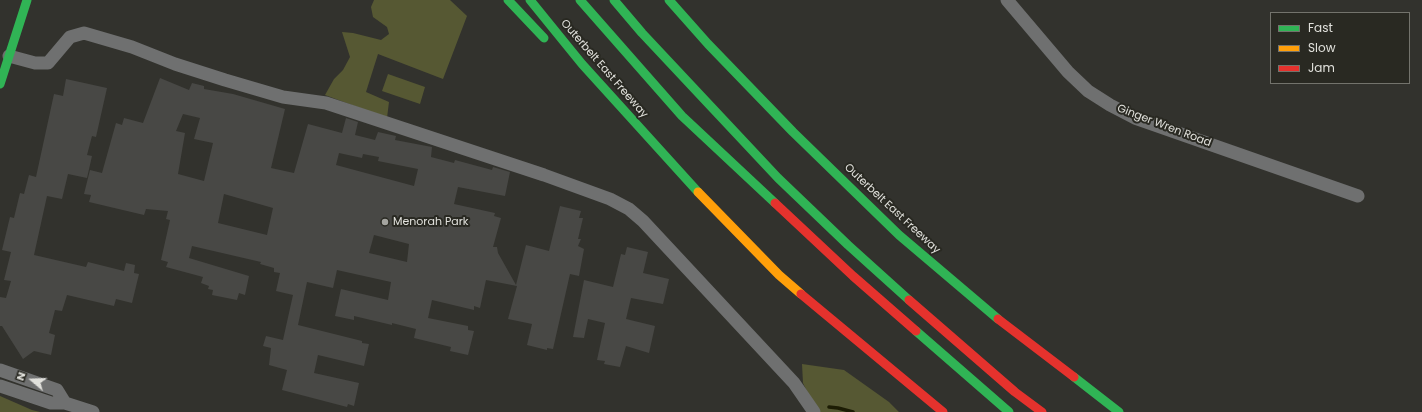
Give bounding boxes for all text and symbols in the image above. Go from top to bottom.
legend [1270,12,1410,84]
street label: Outerbelt East Freeway [558,17,650,121]
text: Fast [1308,19,1333,36]
text: Slow [1308,39,1336,56]
text: Jam [1308,59,1335,76]
street label: Ginger Wren Road [1115,102,1213,150]
street label: Outerbelt East Freeway [841,161,943,257]
place label: Menorah Park [393,215,468,229]
marker: Menorah Park [380,217,390,227]
north arrow [12,360,52,400]
text: N [12,370,30,383]

